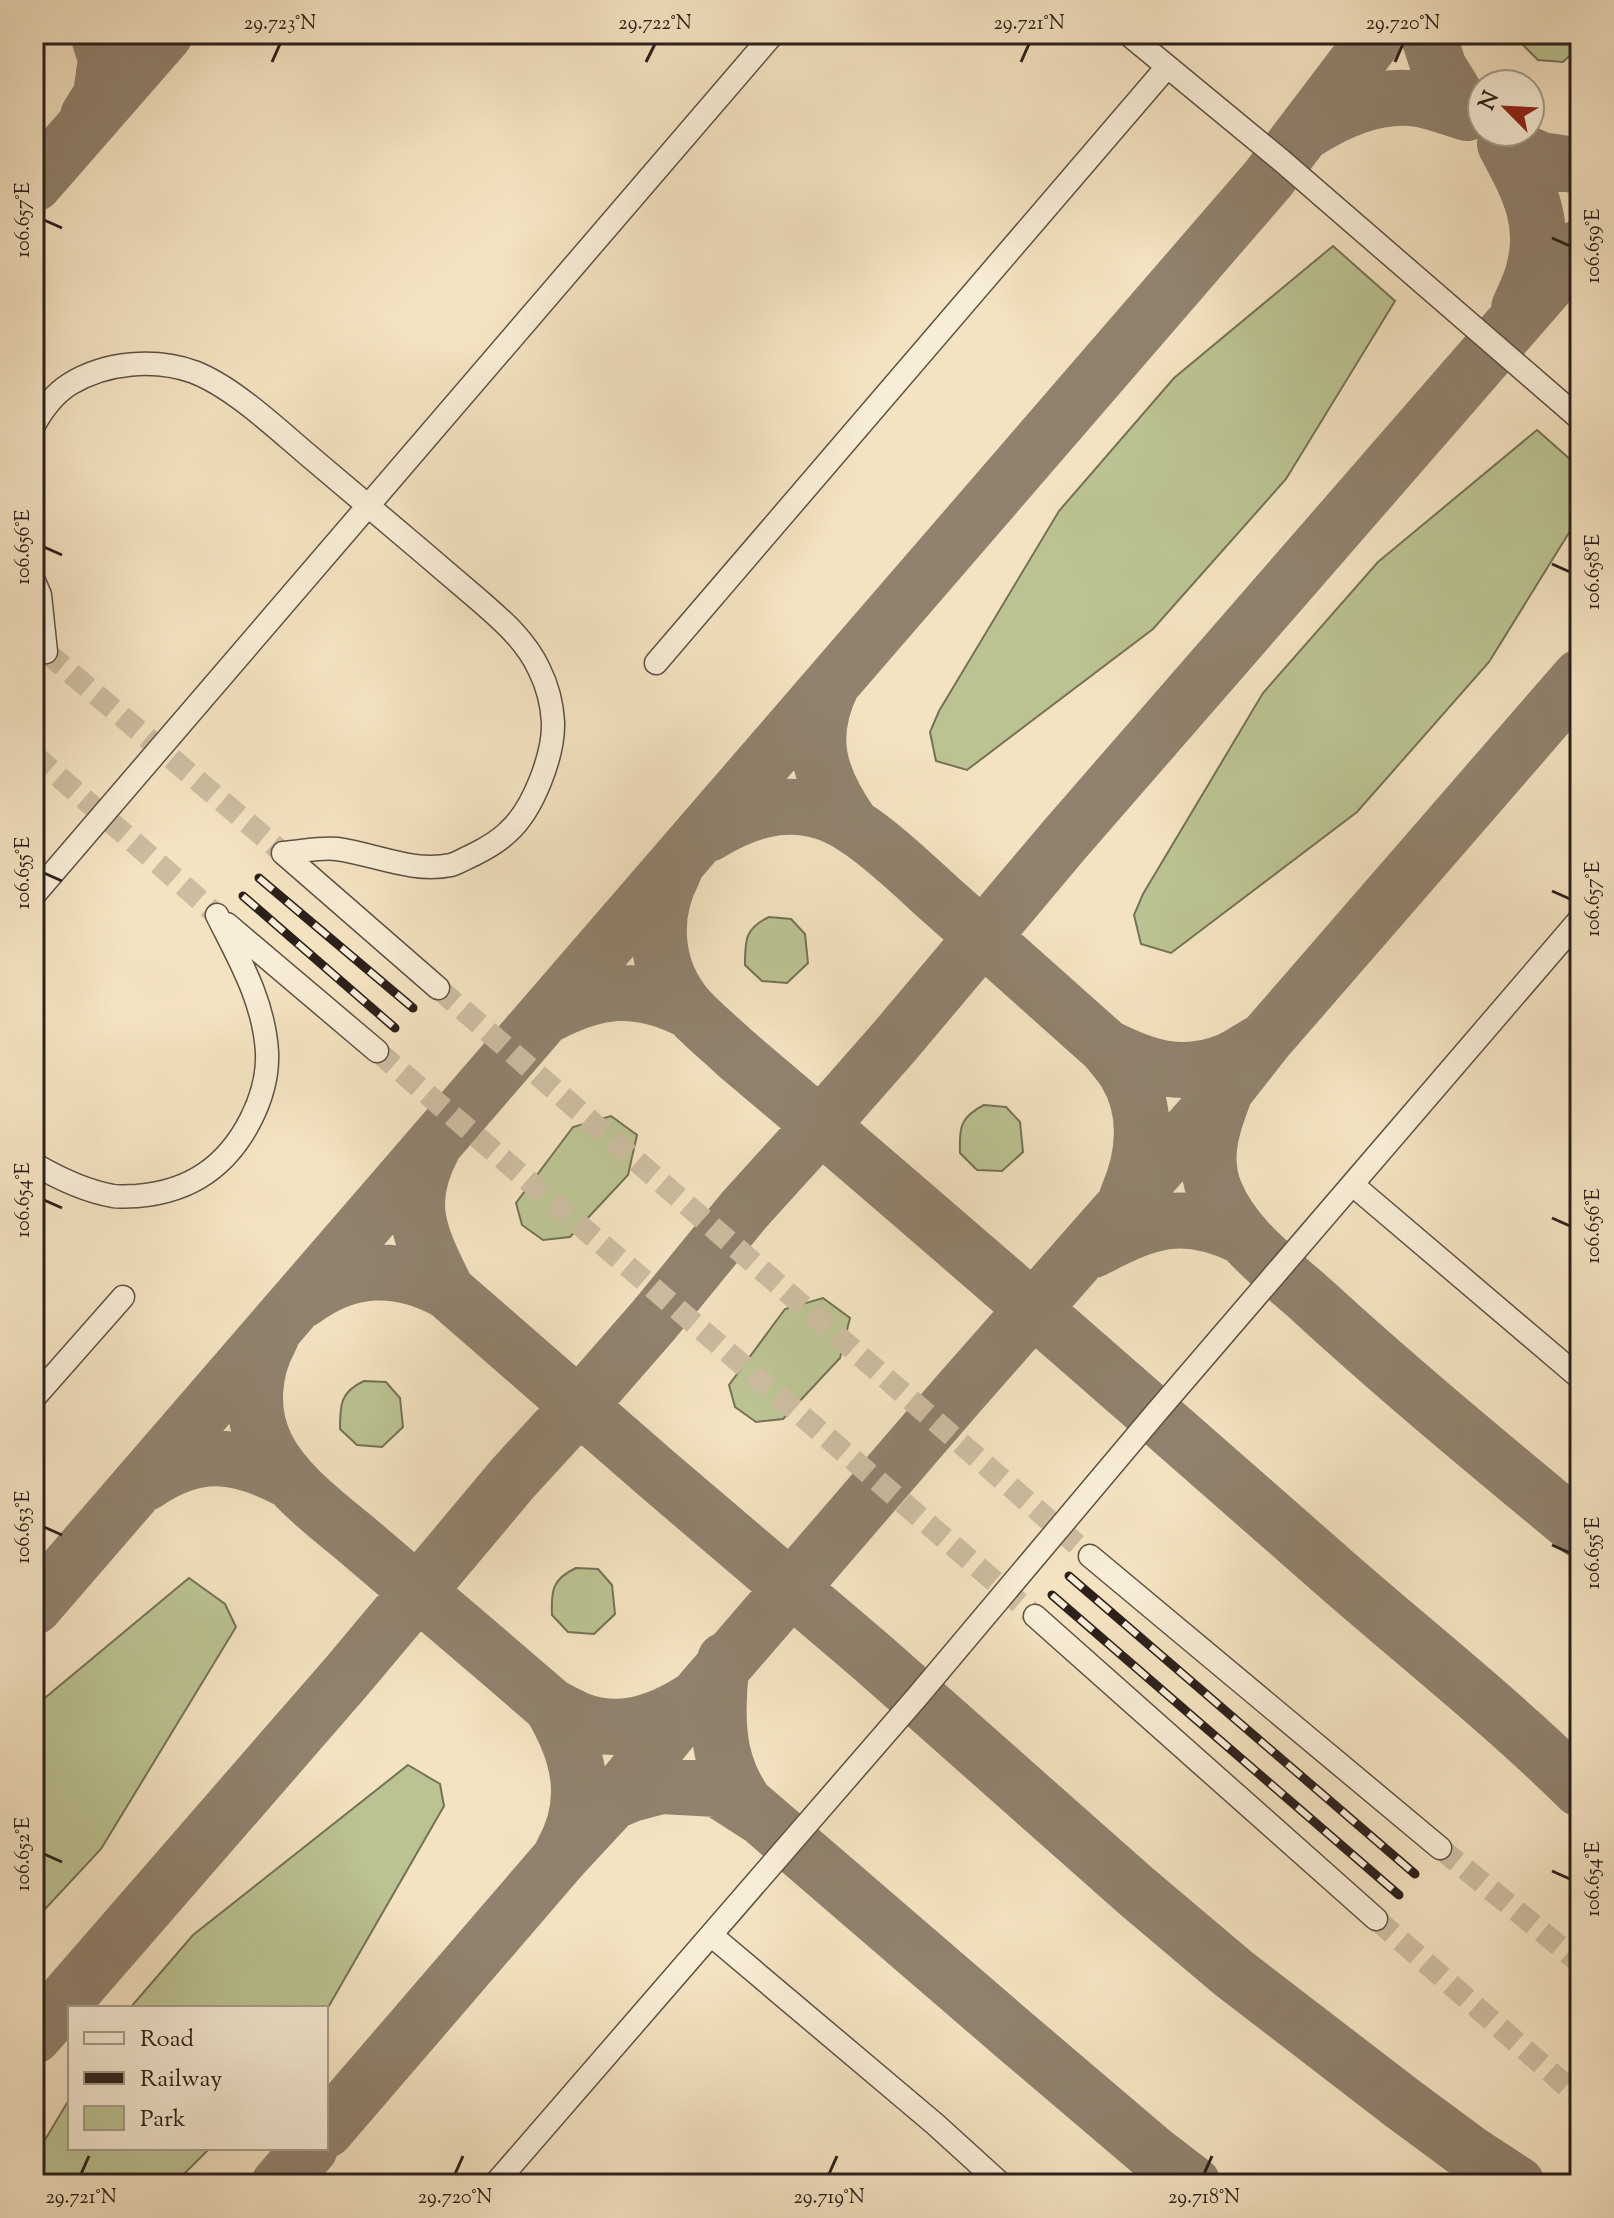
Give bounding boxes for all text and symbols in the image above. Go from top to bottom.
text: 29.723°N [244,10,316,39]
text: 29.722°N [618,10,692,39]
text: 29.721°N [993,10,1065,39]
text: 29.720°N [1366,10,1440,39]
north arrow [1466,68,1546,148]
text: N [1472,86,1509,116]
text: 106.657°E [10,182,39,258]
text: 106.659°E [1580,209,1609,283]
text: 106.656°E [10,509,39,585]
text: 106.658°E [1580,534,1609,610]
text: 106.655°E [10,837,39,909]
text: 106.657°E [1580,861,1609,937]
text: 106.654°E [10,1162,39,1238]
text: 106.656°E [1580,1188,1609,1264]
text: 106.653°E [10,1490,39,1564]
text: 106.655°E [1580,1517,1609,1589]
text: 106.652°E [10,1817,39,1891]
text: 106.654°E [1580,1841,1609,1917]
legend [68,2006,328,2150]
text: Road [140,2023,194,2057]
text: Railway [140,2063,222,2097]
text: Park [140,2103,186,2137]
text: 29.721°N [45,2184,117,2213]
text: 29.720°N [418,2184,492,2213]
text: 29.719°N [793,2184,865,2213]
text: 29.718°N [1168,2184,1240,2213]

